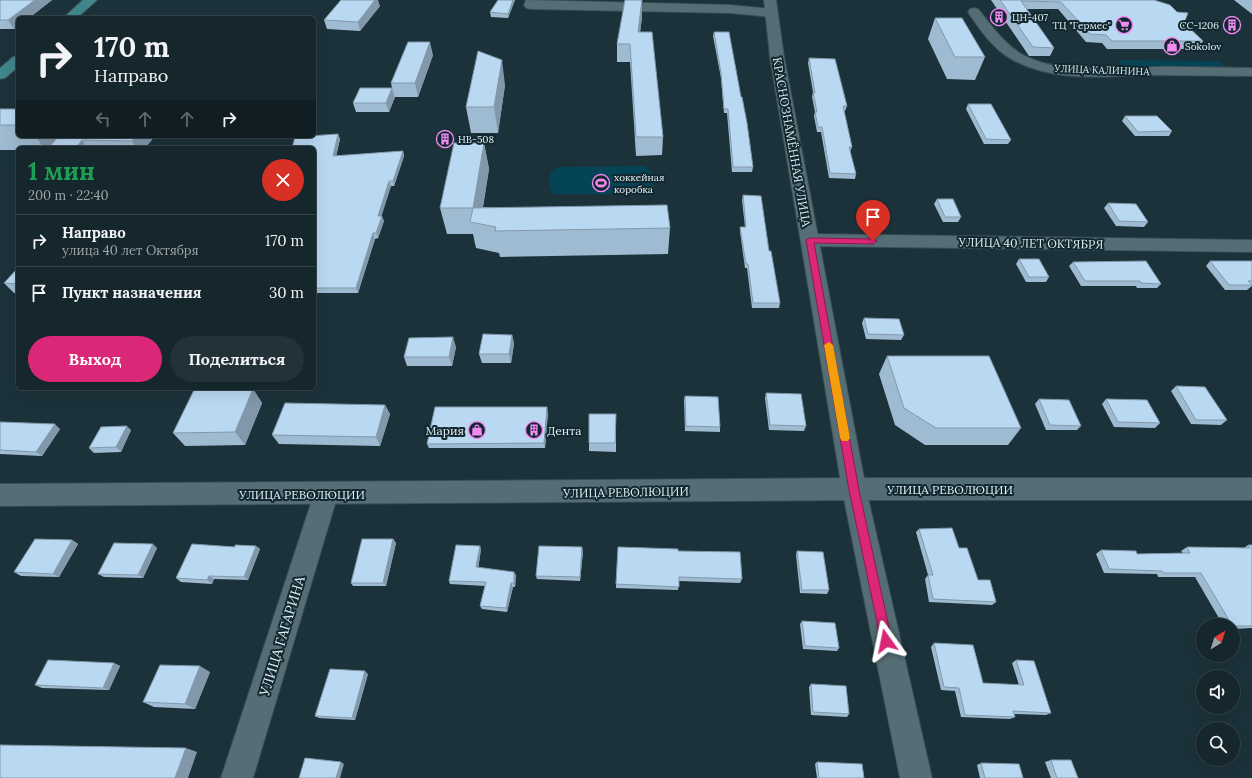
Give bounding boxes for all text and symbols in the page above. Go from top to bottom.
building icon: ЦН-407 [989,7,1009,27]
place label: ЦН-407 [1012,11,1048,24]
supermarket icon: ТЦ "Гермес" [1114,15,1134,35]
building icon: СС-1206 [1222,15,1242,35]
place label: ТЦ "Гермес" [1053,19,1111,32]
place label: СС-1206 [1180,19,1219,32]
text: 170 m [94,29,169,65]
icon: right [28,32,80,84]
shop icon: Sokolov [1162,36,1182,56]
place label: Sokolov [1185,40,1222,53]
street label: КРАСНОЗНАМЁННАЯ УЛИЦА [770,56,814,228]
street label: УЛИЦА КАЛИНИНА [1053,62,1151,78]
text: Направо [94,64,168,87]
icon: left [92,108,114,130]
icon: ahead [134,108,156,130]
icon: ahead [176,108,198,130]
icon: right [218,108,240,130]
building icon: НВ-508 [435,129,455,149]
place label: НВ-508 [458,133,495,146]
text: 1 мин [28,156,95,187]
button: close [262,159,304,201]
place label: хоккейная коробка [614,171,664,196]
sports icon: хоккейная коробка [591,173,611,193]
text: 200 m · 22:40 [28,187,109,204]
pin [856,200,890,241]
icon: arrive [862,206,884,228]
text: Направо [62,223,126,242]
icon: right [28,230,50,252]
text: 170 m [265,231,304,250]
street label: УЛИЦА 40 ЛЕТ ОКТЯБРЯ [958,234,1103,252]
text: улица 40 лет Октября [62,242,199,259]
icon: arrive [28,282,50,304]
text: Пункт назначения [62,283,202,302]
text: 30 m [269,283,304,302]
button: Выход [28,336,162,382]
button: Поделиться [170,336,304,382]
shop icon: Мария [467,420,487,440]
building icon: Дента [524,420,544,440]
place label: Мария [426,423,464,438]
place label: Дента [547,423,581,438]
street label: УЛИЦА РЕВОЛЮЦИИ [886,482,1013,497]
street label: УЛИЦА РЕВОЛЮЦИИ [562,483,689,501]
street label: УЛИЦА РЕВОЛЮЦИИ [238,487,365,502]
street label: УЛИЦА ГАГАРИНА [255,574,309,699]
north arrow [1196,618,1240,662]
map controls [1196,618,1240,766]
position arrow [865,620,907,662]
button: sound [1196,670,1240,714]
button: search [1196,722,1240,766]

